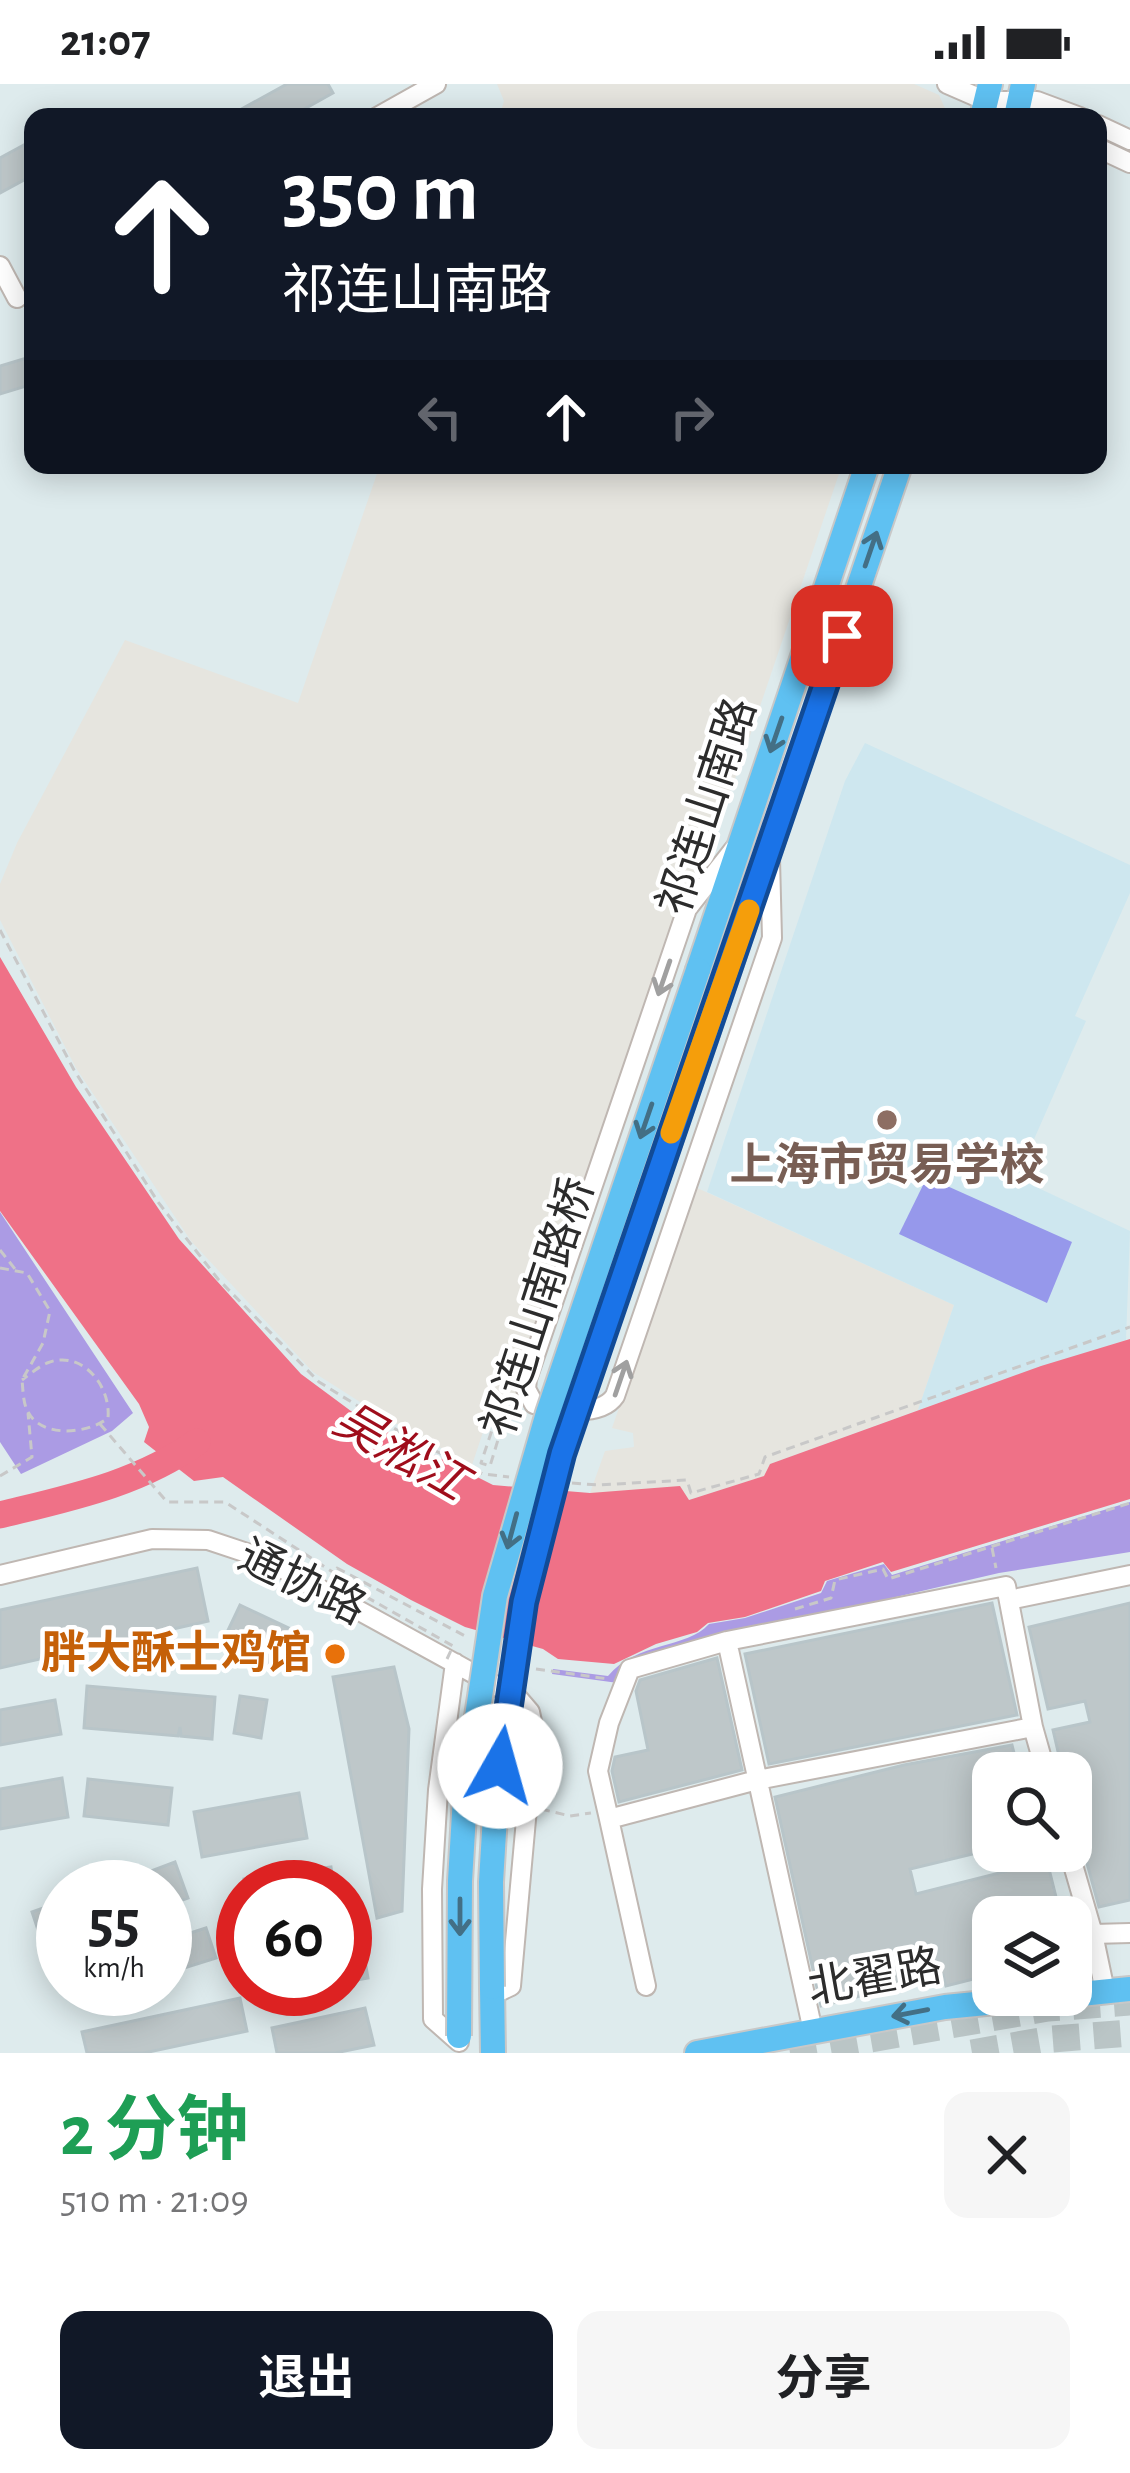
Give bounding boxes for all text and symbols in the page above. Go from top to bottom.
text: 21:07 [60,19,151,64]
text: 350 m [282,152,479,236]
icon: ahead [84,156,240,312]
text: 祁连山南路 [282,265,552,319]
icon: left [407,384,473,450]
icon: ahead [533,384,599,450]
icon: right [659,384,725,450]
one-way arrow [862,531,884,569]
pin [791,585,893,687]
icon: arrive [809,603,875,669]
street label: 祁连山南路 [650,692,764,921]
one-way arrow [764,716,785,753]
one-way arrow [652,959,673,996]
one-way arrow [634,1101,655,1138]
marker: 上海市贸易学校 [874,1107,900,1133]
place label: 上海市贸易学校 [729,1141,1045,1189]
street label: 祁连山南路桥 [474,1172,602,1443]
one-way arrow [612,1361,633,1398]
water label: 吴淞江 [326,1394,480,1512]
one-way arrow [500,1511,522,1549]
street label: 通协路 [231,1531,373,1633]
place label: 胖大酥士鸡馆 [41,1629,311,1677]
marker: 胖大酥士鸡馆 [322,1641,348,1667]
position arrow [437,1703,563,1829]
map controls [972,1752,1092,2016]
button: search [972,1752,1092,1872]
speed limit sign: 60 [216,1860,372,2016]
text: 55 [88,1893,140,1953]
button: layers [972,1896,1092,2016]
one-way arrow [448,1897,471,1936]
street label: 北翟路 [804,1942,945,2012]
text: km/h [83,1953,145,1983]
one-way arrow [891,2003,930,2025]
button: close [944,2092,1070,2218]
text: 2 分钟 [60,2096,249,2168]
text: 510 m · 21:09 [60,2181,249,2220]
button: 退出 [60,2311,553,2449]
button: 分享 [577,2311,1070,2449]

